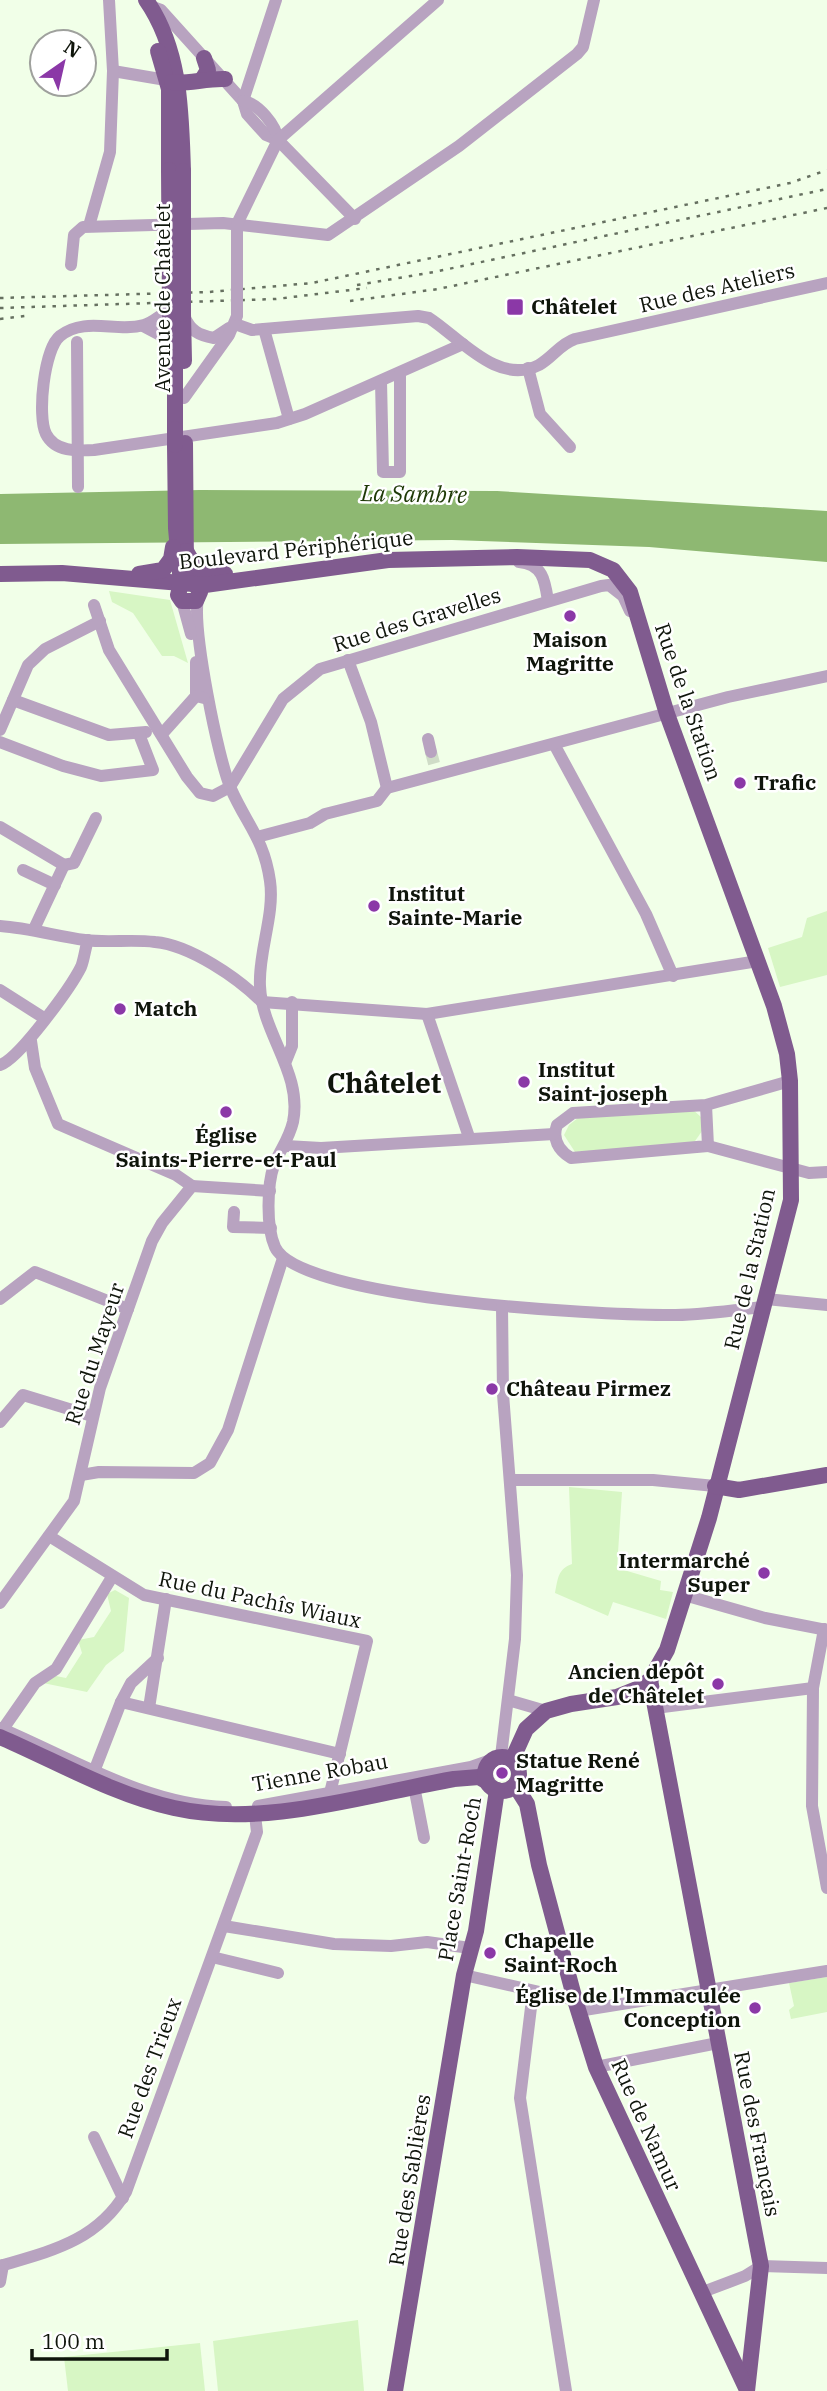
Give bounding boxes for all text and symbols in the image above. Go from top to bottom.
north arrow [28,28,98,98]
text: N [60,35,85,63]
street label: Avenue de Châtelet [148,203,176,393]
street label: Rue des Ateliers [636,256,797,319]
place label: Châtelet [531,292,617,320]
marker: Châtelet [505,297,525,317]
water label: La Sambre [360,477,467,509]
street label: Boulevard Périphérique [177,523,415,575]
street label: Rue des Gravelles [329,580,504,658]
marker: Maison Magritte [562,608,578,624]
street label: Rue de la Station [649,619,729,784]
place label: Maison Magritte [526,625,614,677]
place label: Trafic [754,768,816,796]
marker: Trafic [732,775,748,791]
place label: Institut Sainte-Marie [388,879,523,931]
marker: Institut Sainte-Marie [366,898,382,914]
place label: Match [134,994,198,1022]
marker: Match [112,1001,128,1017]
place label: Institut Saint-joseph [538,1055,668,1107]
district label: Châtelet [327,1064,441,1101]
marker: Institut Saint-joseph [516,1074,532,1090]
marker: Église Saints-Pierre-et-Paul [218,1104,234,1120]
place label: Église Saints-Pierre-et-Paul [115,1121,337,1173]
street label: Rue de la Station [717,1185,781,1352]
street label: Rue du Mayeur [58,1278,130,1428]
place label: Château Pirmez [506,1374,671,1402]
marker: Château Pirmez [484,1381,500,1397]
place label: Intermarché Super [618,1546,751,1598]
street label: Rue du Pachîs Wiaux [156,1564,364,1634]
marker: Intermarché Super [756,1565,772,1581]
place label: Ancien dépôt de Châtelet [568,1657,704,1709]
marker: Ancien dépôt de Châtelet [710,1676,726,1692]
street label: Tienne Robau [250,1746,390,1798]
place label: Statue René Magritte [516,1746,640,1798]
marker: Statue René Magritte [494,1765,510,1781]
street label: Place Saint-Roch [431,1794,487,1963]
place label: Chapelle Saint-Roch [504,1926,618,1978]
marker: Chapelle Saint-Roch [482,1945,498,1961]
place label: Église de l'Immaculée Conception [515,1981,741,2033]
street label: Rue des Trieux [111,1993,188,2142]
marker: Église de l'Immaculée Conception [747,2000,763,2016]
street label: Rue des Français [728,2049,788,2219]
street label: Rue de Namur [605,2054,689,2196]
street label: Rue des Sablières [382,2092,436,2268]
scale bar [32,2318,166,2362]
text: 100 m [42,2327,105,2355]

